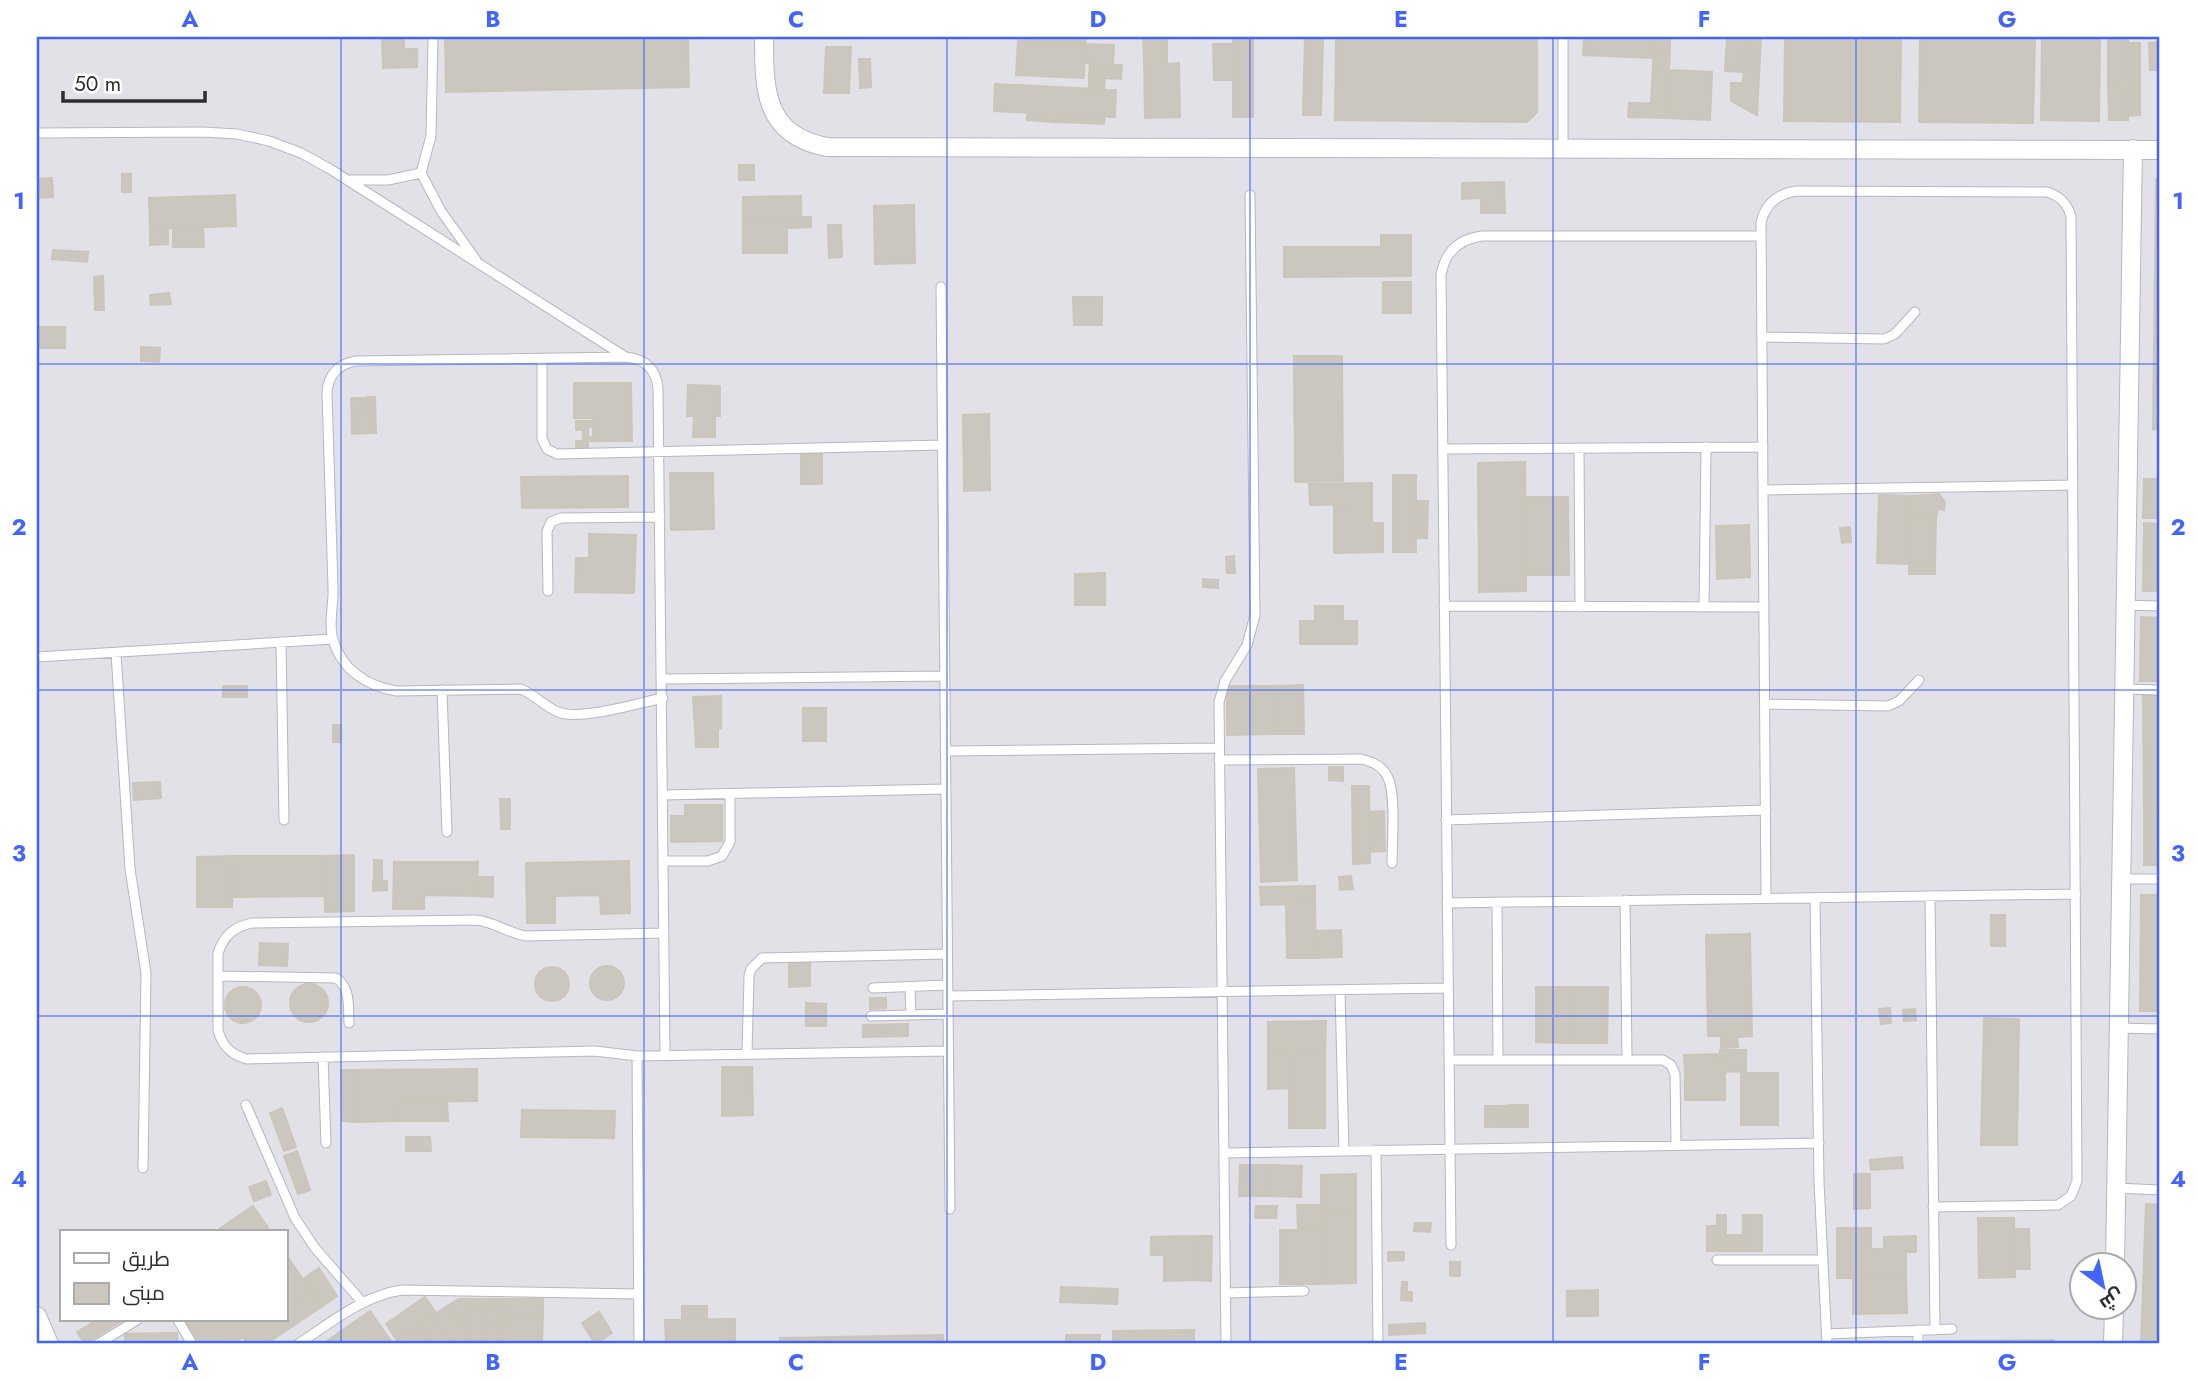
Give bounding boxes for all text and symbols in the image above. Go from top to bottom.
text: A [181,2,199,36]
text: B [485,2,501,36]
text: C [788,2,804,36]
text: D [1090,2,1107,36]
text: E [1394,2,1408,36]
text: F [1698,2,1710,36]
text: G [1998,2,2016,36]
scale bar [63,60,205,104]
text: 50 m [74,69,121,99]
text: 1 [13,184,25,218]
text: 1 [2172,184,2184,218]
text: 2 [11,510,27,544]
text: 2 [2170,510,2186,544]
text: 3 [12,836,26,870]
text: 3 [2171,836,2185,870]
text: 4 [11,1162,27,1196]
text: 4 [2170,1162,2186,1196]
legend [60,1230,287,1322]
text: طريق [122,1244,170,1274]
north arrow [2068,1252,2138,1322]
text: مبنى [122,1278,165,1308]
text: ش [2094,1282,2130,1318]
text: A [181,1345,199,1379]
text: B [485,1345,501,1379]
text: C [788,1345,804,1379]
text: D [1090,1345,1107,1379]
text: E [1394,1345,1408,1379]
text: F [1698,1345,1710,1379]
text: G [1998,1345,2016,1379]

